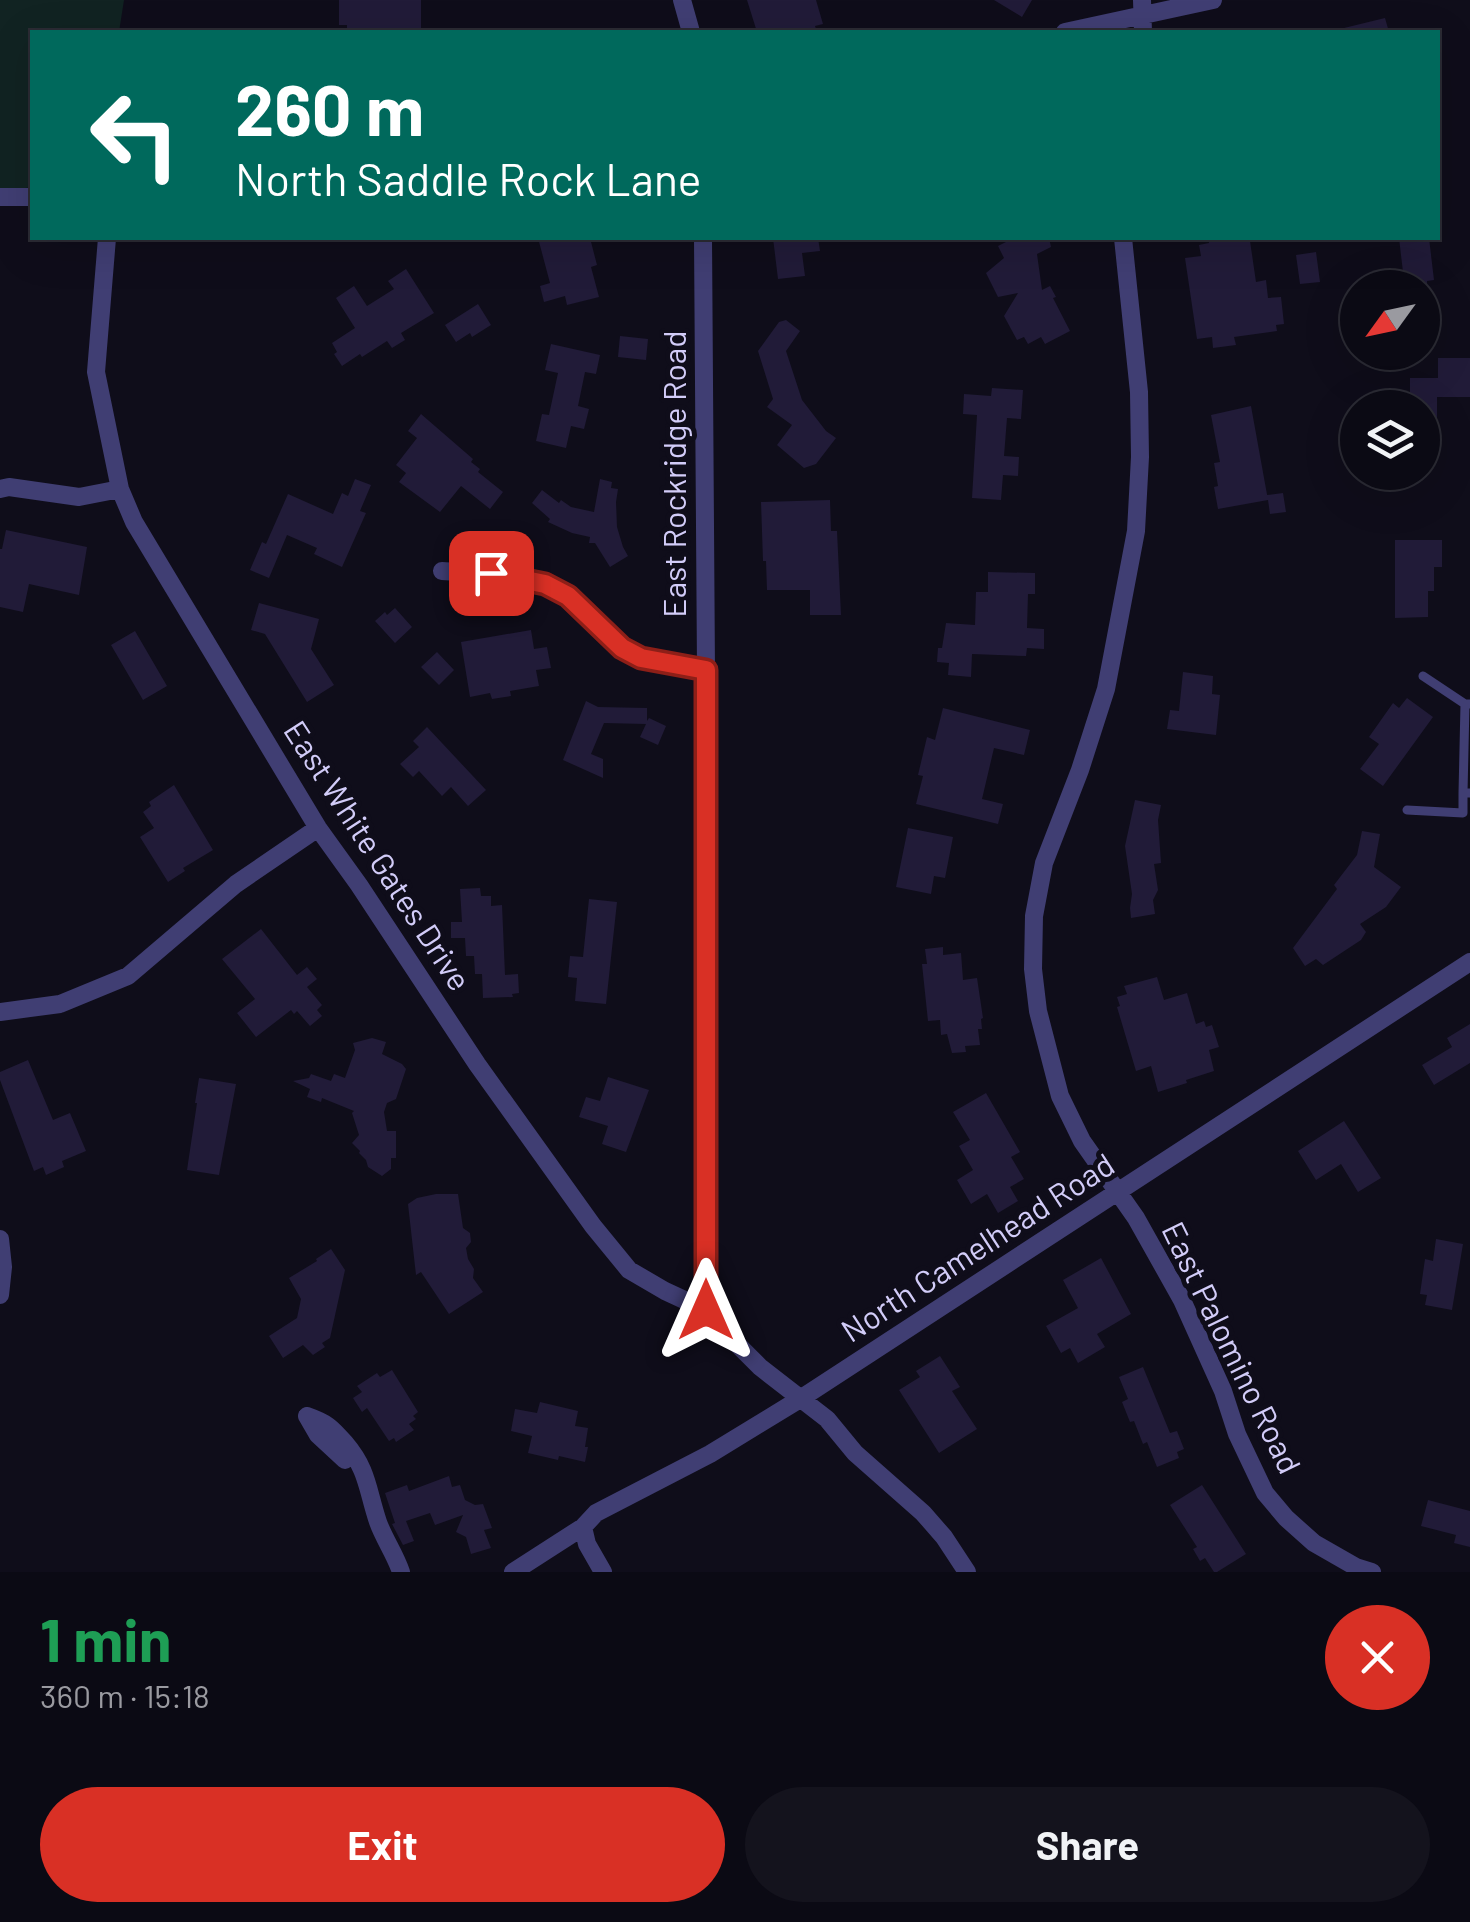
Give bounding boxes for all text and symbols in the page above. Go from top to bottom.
text: 260 m [235,66,424,150]
icon: left [70,70,200,200]
text: North Saddle Rock Lane [235,151,702,205]
north arrow [1340,270,1440,370]
map controls [1340,270,1440,490]
street label: East Rockridge Road [654,330,692,618]
button: layers [1340,390,1440,490]
pin [449,531,534,616]
icon: arrive [464,546,519,601]
street label: East White Gates Drive [277,713,480,997]
street label: North Camelhead Road [833,1144,1120,1349]
street label: East Palomino Road [1155,1215,1310,1479]
position arrow [654,1258,758,1362]
text: 1 min [40,1602,171,1674]
button: close [1325,1605,1430,1710]
text: 360 m · 15:18 [40,1676,210,1714]
button: Exit [40,1787,725,1902]
button: Share [745,1787,1430,1902]

